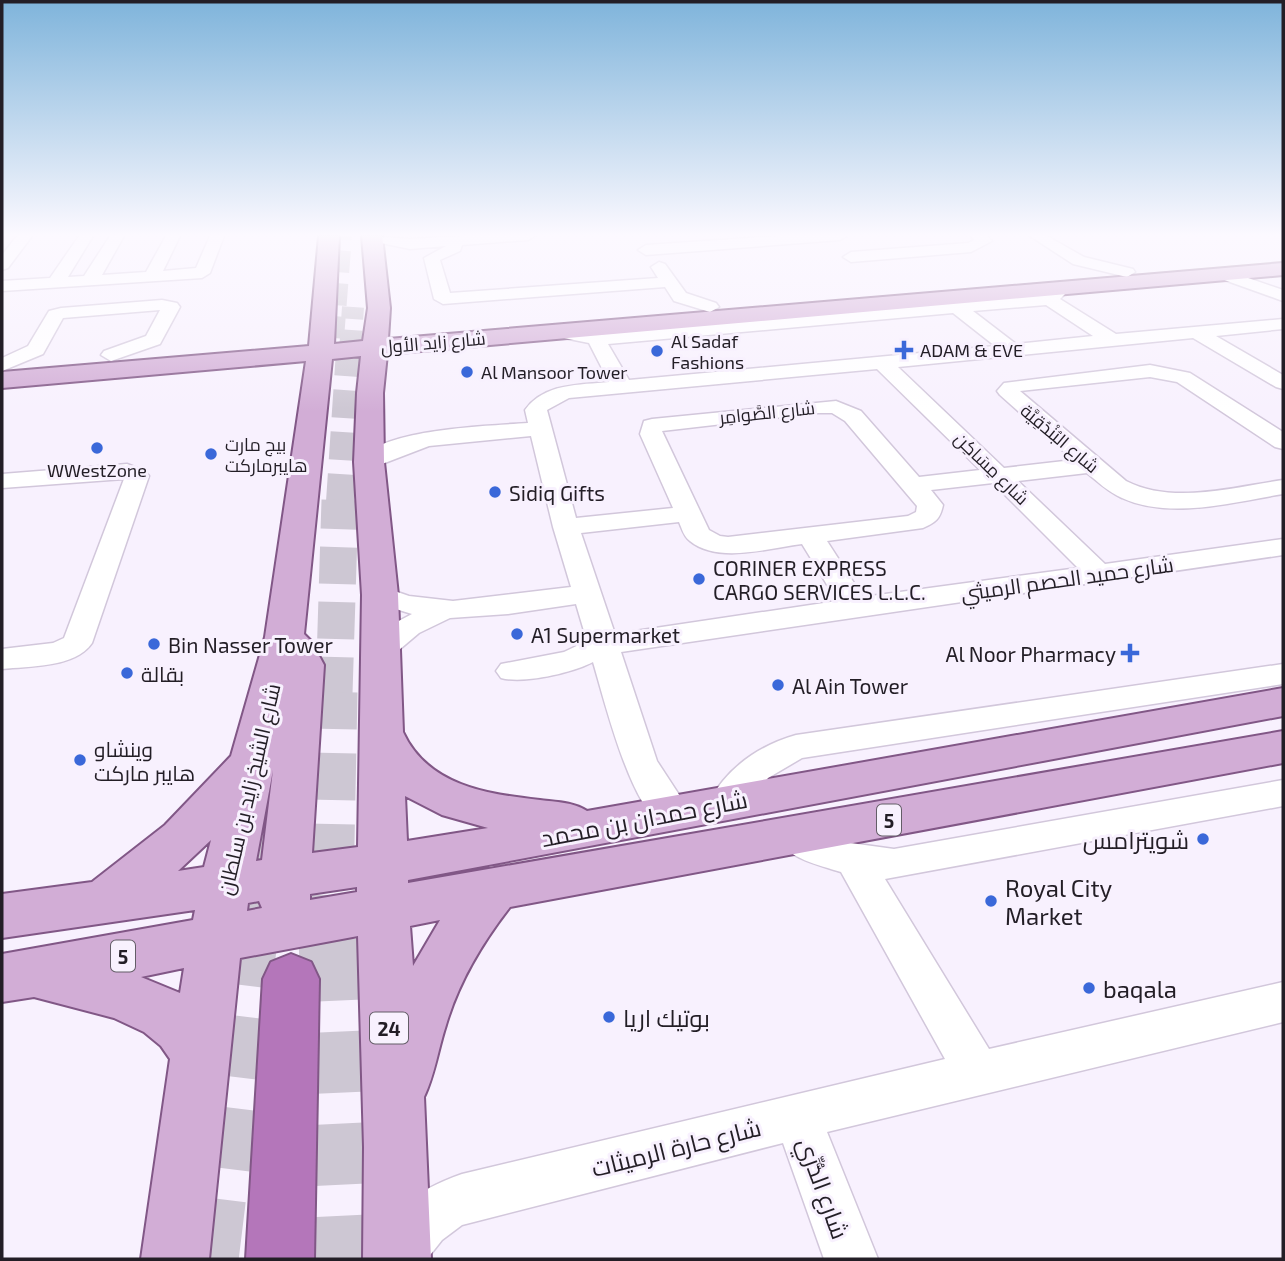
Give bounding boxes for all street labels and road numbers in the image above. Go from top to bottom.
street label: شارع زايد الأول [380,326,487,360]
street label: شارع الصَّوامِر [717,396,816,430]
street label: شارع البُنْدُقِيَّة [1015,399,1104,479]
street label: شارع مِسَاكِن [949,427,1034,510]
street label: شارع حميد الحصم الرميثي [959,551,1176,610]
street label: شارع الشيخ زايد بن سلطان [211,681,287,898]
street label: شارع حمدان بن محمد [538,784,750,855]
road number: 5 [877,804,901,835]
road number: 5 [111,940,135,972]
road number: 24 [370,1012,408,1044]
street label: شارع حارة الرميثات [588,1112,765,1185]
street label: شارع الدُّرِّي [788,1133,856,1244]

